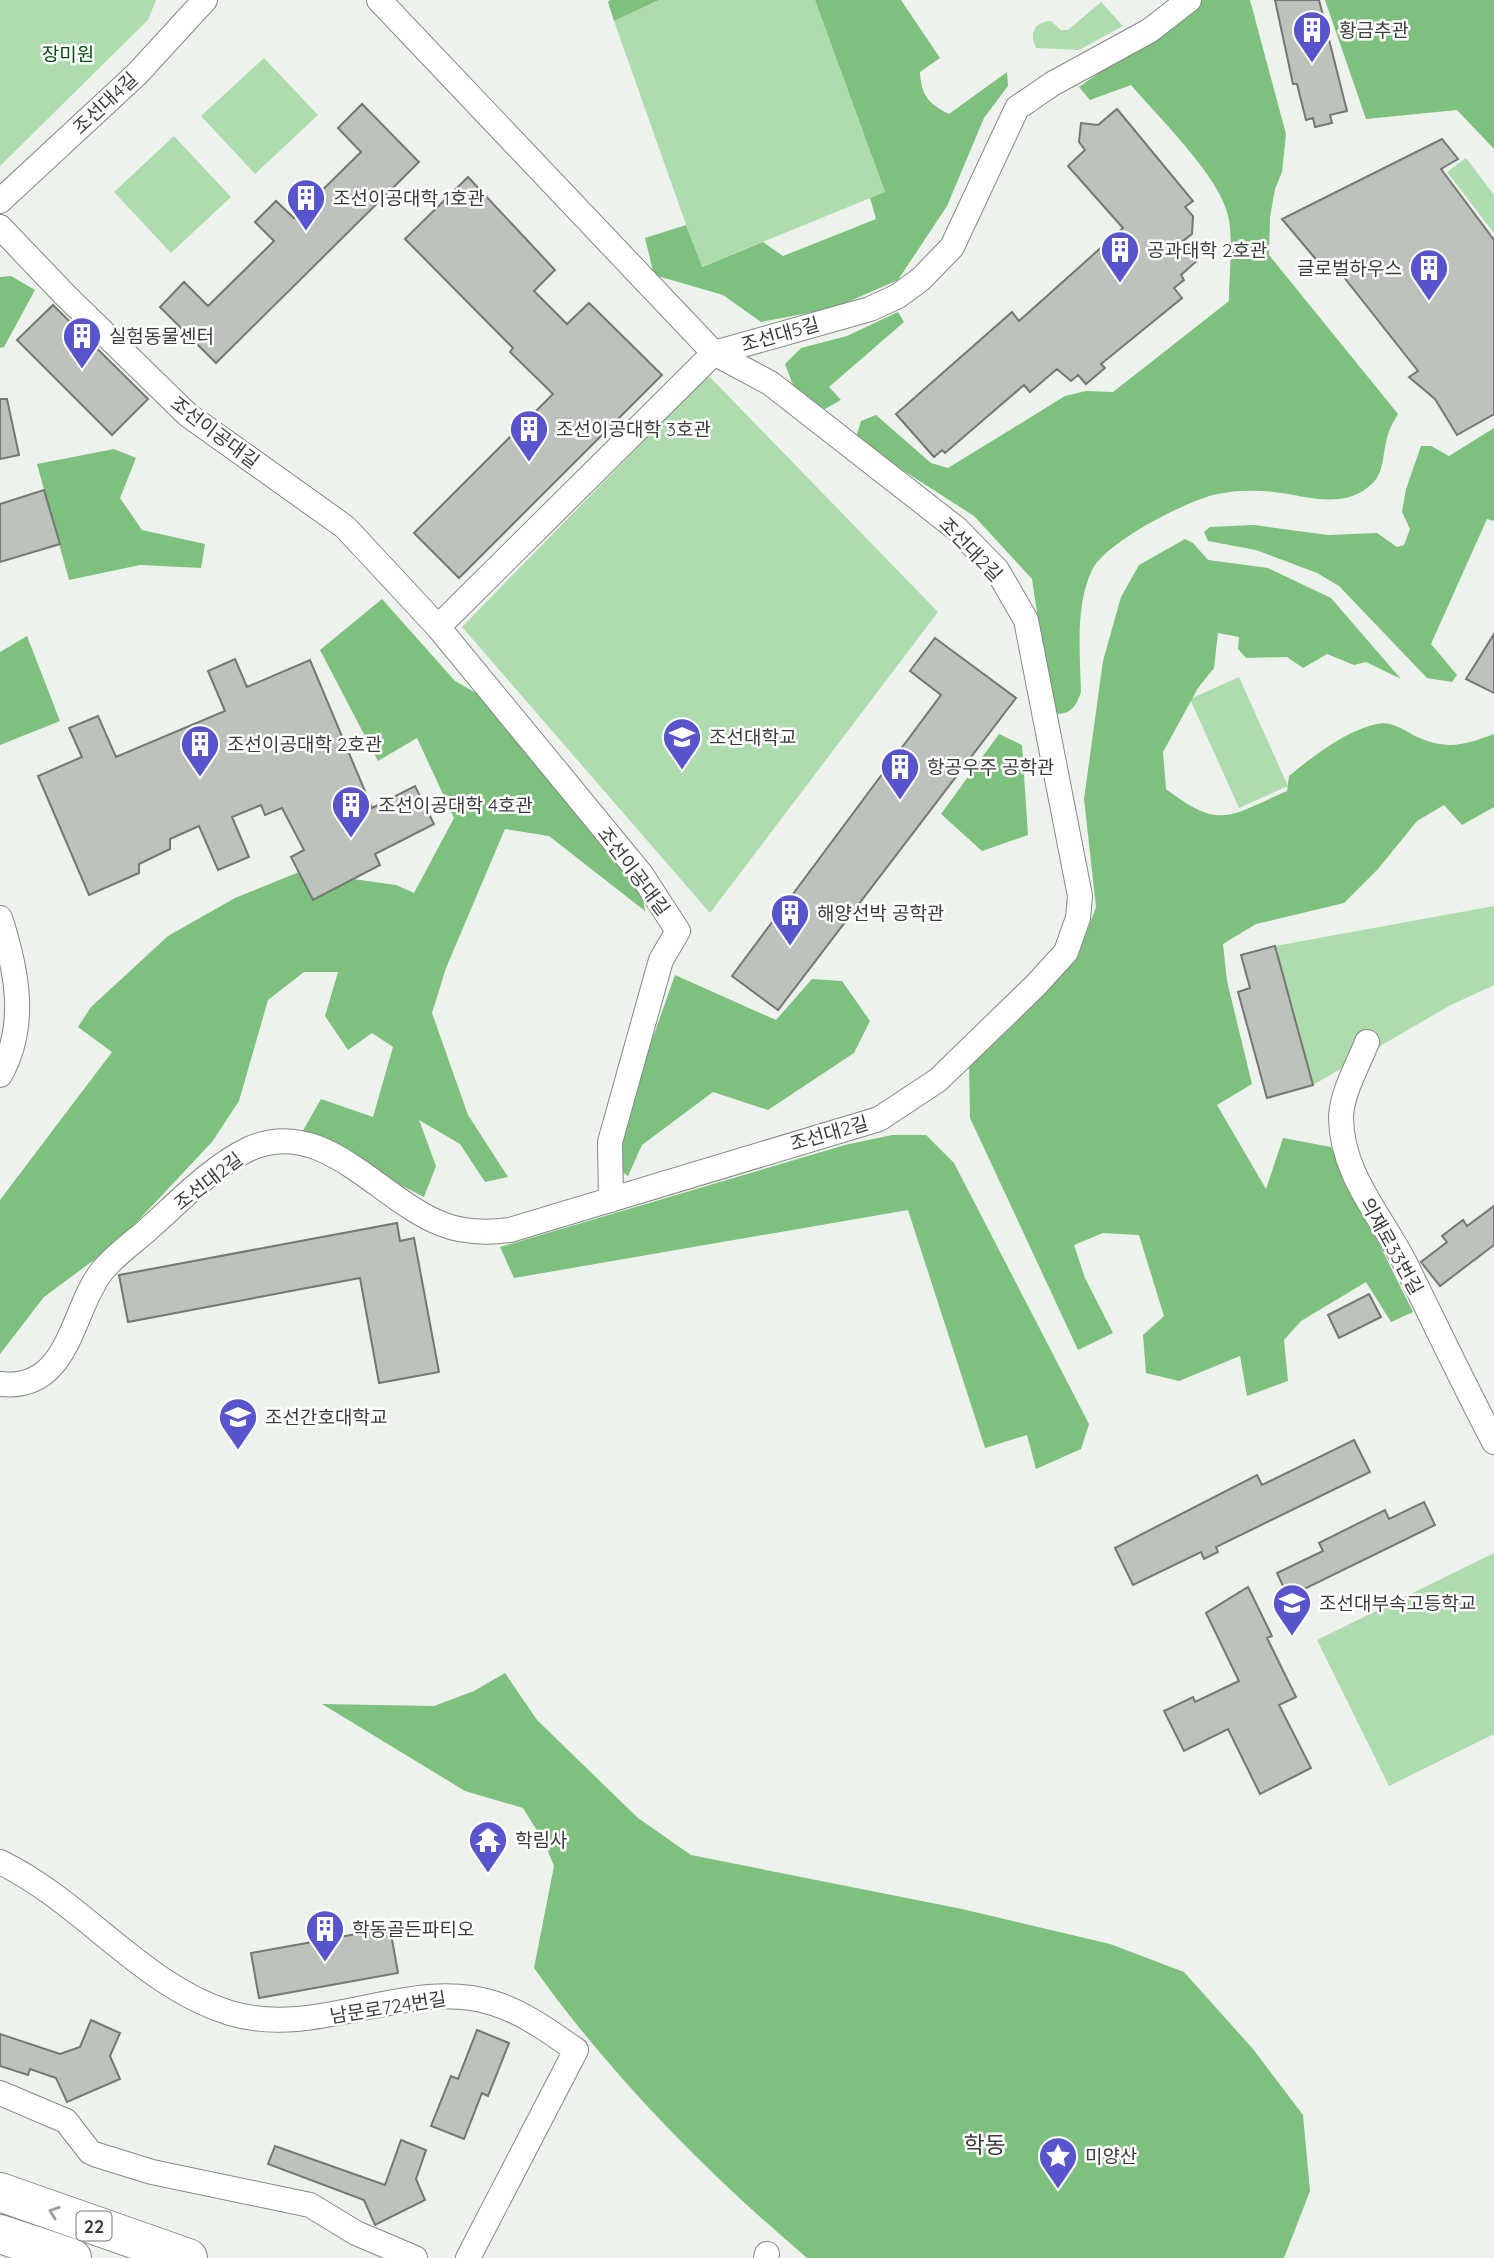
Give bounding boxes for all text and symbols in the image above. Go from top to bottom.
building icon: 황금추관 [1291,9,1333,64]
place label: 황금추관 [1339,18,1409,42]
park label: 장미원 [42,42,94,66]
street label: 조선대4길 [68,67,142,139]
building icon: 조선이공대학 1호관 [285,177,327,232]
place label: 조선이공대학 1호관 [333,186,485,210]
building icon: 공과대학 2호관 [1099,229,1141,284]
place label: 공과대학 2호관 [1147,238,1268,262]
building icon: 글로벌하우스 [1408,247,1450,302]
place label: 글로벌하우스 [1297,256,1402,280]
street label: 조선대5길 [738,311,822,357]
building icon: 실험동물센터 [61,315,103,370]
place label: 실험동물센터 [109,324,214,348]
street label: 조선이공대길 [166,391,264,473]
building icon: 조선이공대학 3호관 [508,408,550,463]
place label: 조선이공대학 3호관 [556,417,711,441]
street label: 조선대2길 [934,512,1008,586]
school or university icon: 조선대학교 [661,716,703,771]
building icon: 조선이공대학 2호관 [179,723,221,778]
place label: 조선대학교 [709,725,796,749]
place label: 조선이공대학 2호관 [227,732,383,756]
building icon: 항공우주 공학관 [879,746,921,801]
place label: 항공우주 공학관 [927,755,1055,779]
building icon: 조선이공대학 4호관 [330,784,372,839]
place label: 조선이공대학 4호관 [378,793,533,817]
street label: 조선이공대길 [593,822,675,920]
building icon: 해양선박 공학관 [769,892,811,947]
place label: 해양선박 공학관 [817,901,945,925]
street label: 조선대2길 [787,1110,871,1156]
street label: 조선대2길 [169,1147,247,1215]
street label: 의재로33번길 [1355,1193,1429,1299]
school or university icon: 조선간호대학교 [217,1396,259,1451]
place label: 조선간호대학교 [265,1405,387,1429]
school or university icon: 조선대부속고등학교 [1271,1582,1313,1637]
place label: 조선대부속고등학교 [1319,1591,1476,1615]
temple icon: 학림사 [467,1819,509,1874]
place label: 학림사 [515,1828,567,1852]
building icon: 학동골든파티오 [304,1908,346,1963]
place label: 학동골든파티오 [352,1917,474,1941]
street label: 남문로724번길 [328,1986,448,2028]
district label: 학동 [964,2130,1006,2159]
place icon: 미양산 [1037,2135,1079,2190]
place label: 미양산 [1085,2144,1137,2168]
one-way arrow [49,2206,61,2220]
road number: 22 [76,2212,112,2240]

